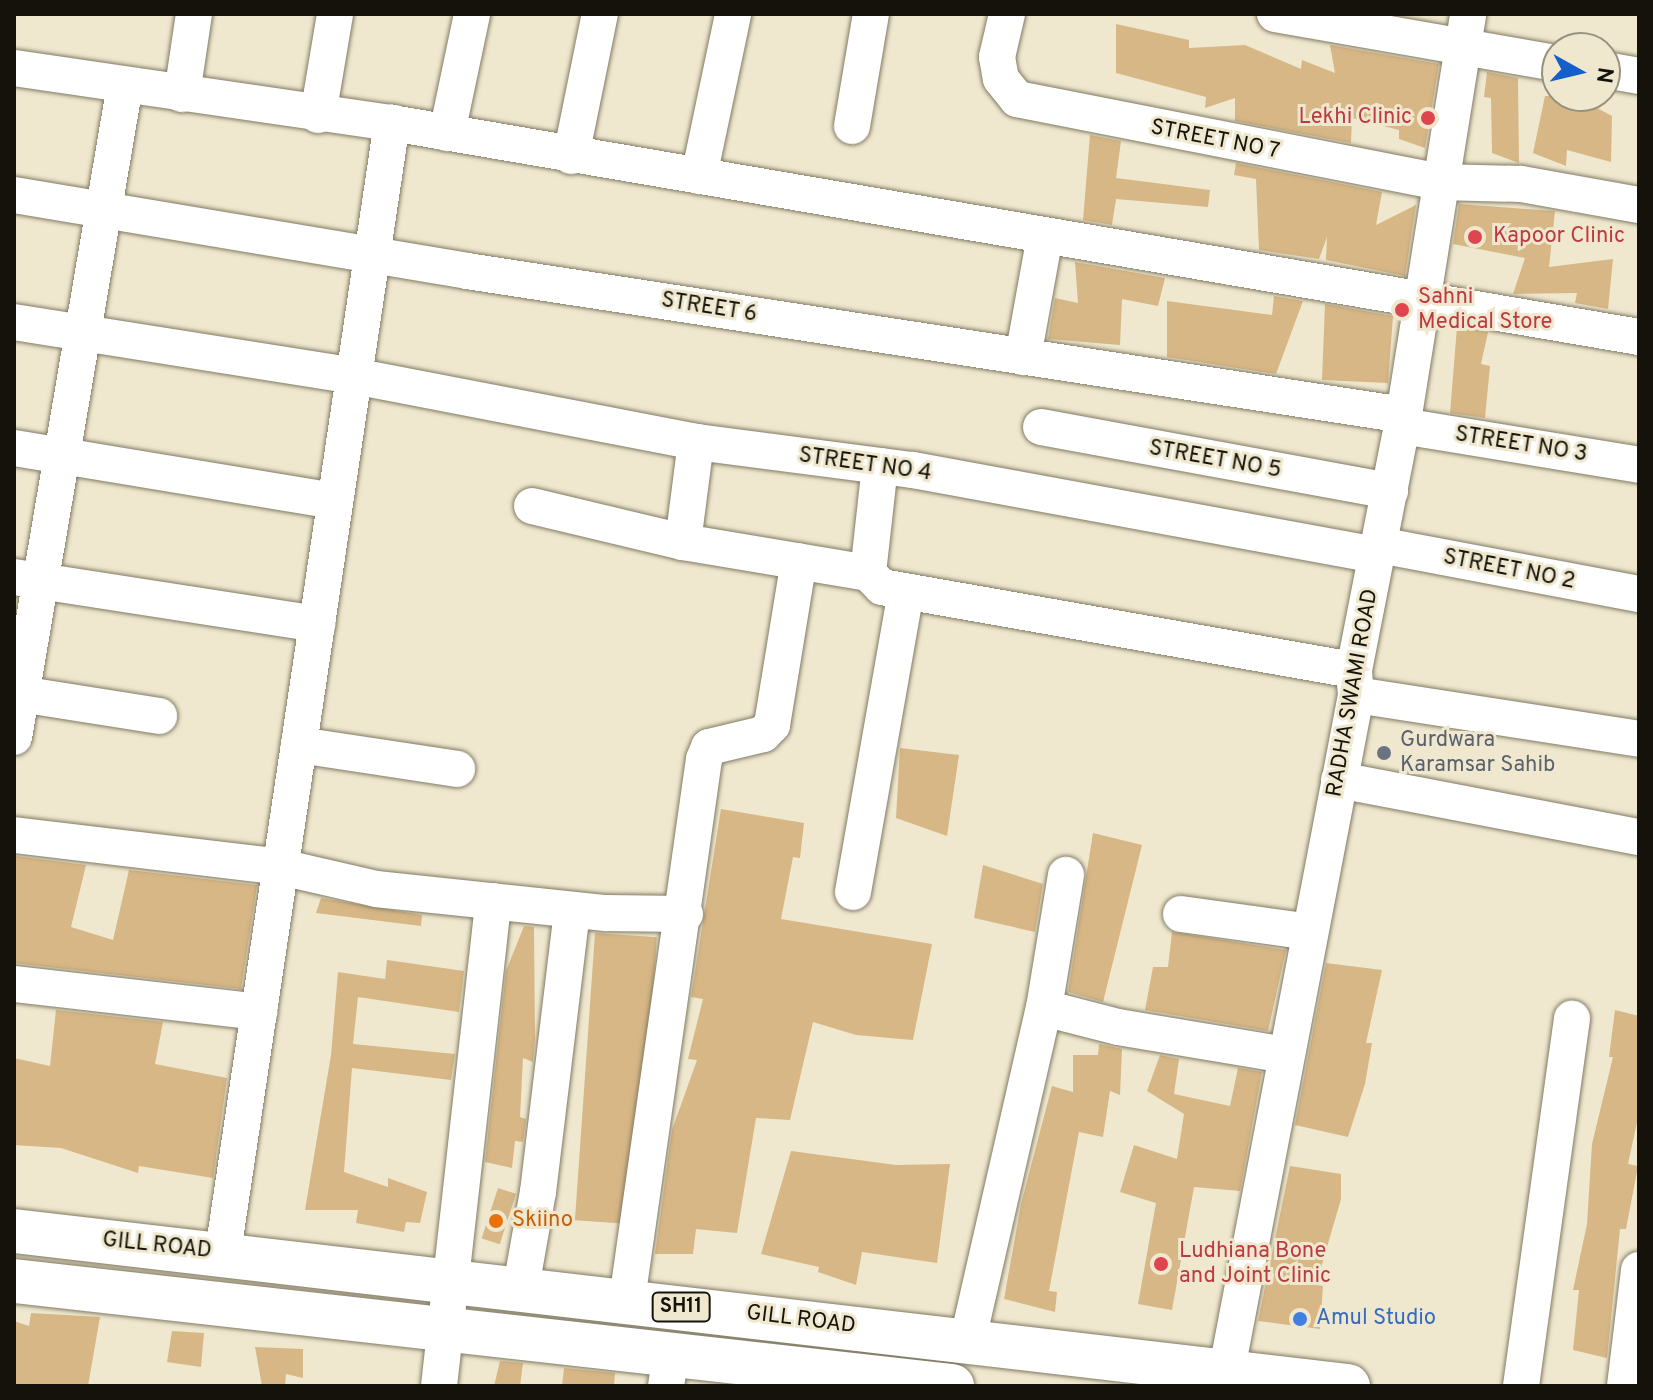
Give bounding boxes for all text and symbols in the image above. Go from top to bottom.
north arrow [1541,32,1621,112]
text: N [1589,65,1618,85]
place label: Lekhi Clinic [1298,105,1412,131]
marker: Lekhi Clinic [1419,109,1437,127]
street label: STREET NO 7 [1147,114,1283,166]
place label: Kapoor Clinic [1493,224,1625,250]
marker: Kapoor Clinic [1464,226,1486,248]
place label: Sahni Medical Store [1418,284,1552,336]
street label: STREET 6 [659,287,759,329]
marker: Sahni Medical Store [1393,301,1411,319]
street label: STREET NO 3 [1453,421,1589,469]
street label: STREET NO 5 [1146,435,1284,485]
street label: STREET NO 4 [796,443,934,487]
street label: STREET NO 2 [1440,544,1578,596]
street label: RADHA SWAMI ROAD [1322,587,1384,799]
place label: Gurdwara Karamsar Sahib [1400,727,1555,778]
marker: Gurdwara Karamsar Sahib [1375,744,1393,762]
place label: Skiino [512,1208,573,1234]
marker: Skiino [487,1212,505,1230]
street label: GILL ROAD [101,1227,213,1265]
place label: Ludhiana Bone and Joint Clinic [1179,1238,1331,1290]
marker: Ludhiana Bone and Joint Clinic [1150,1253,1172,1275]
road number: SH11 [651,1291,711,1323]
street label: GILL ROAD [745,1300,857,1340]
place label: Amul Studio [1316,1306,1436,1332]
marker: Amul Studio [1291,1310,1309,1328]

